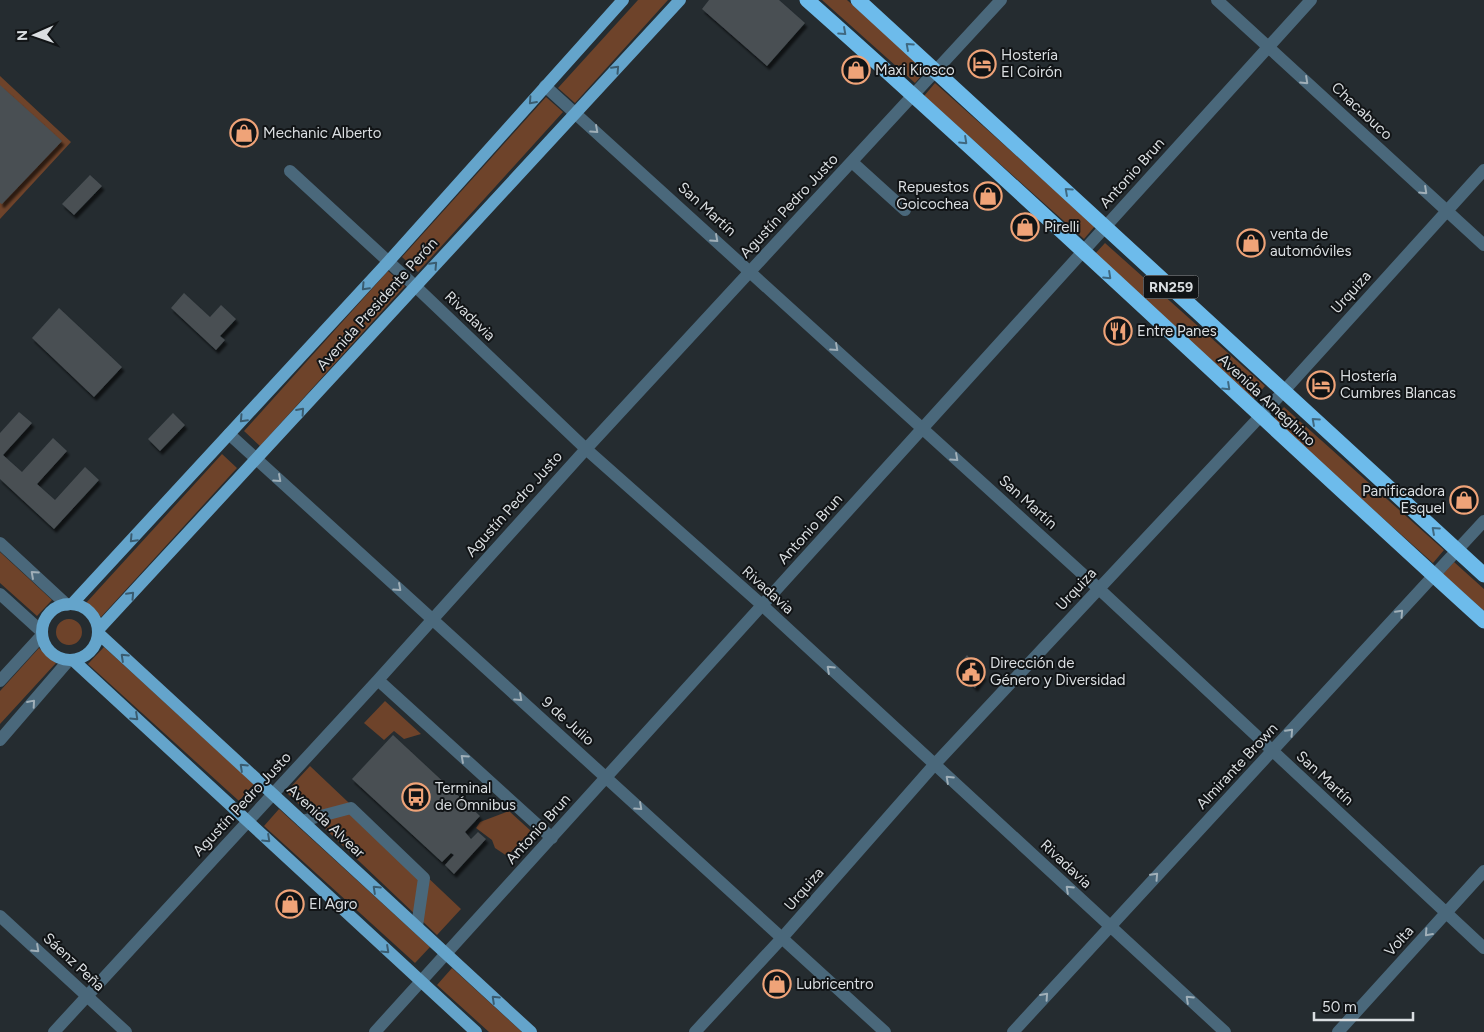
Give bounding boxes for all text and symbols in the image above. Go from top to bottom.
north arrow [10,10,60,60]
one-way arrow [838,27,847,36]
text: N [14,30,31,41]
one-way arrow [906,43,915,52]
place label: Hostería El Coirón [1001,46,1062,81]
hotel icon: Hostería El Coirón [967,49,997,79]
shop icon: Maxi Kiosco [841,55,871,85]
place label: Maxi Kiosco [875,61,955,79]
one-way arrow [610,66,619,75]
one-way arrow [1299,75,1308,84]
street label: Chacabuco [1328,78,1396,144]
one-way arrow [529,95,538,104]
shop icon: Mechanic Alberto [229,118,259,148]
place label: Mechanic Alberto [263,124,382,142]
one-way arrow [589,124,598,133]
street label: Antonio Brun [1096,134,1168,212]
one-way arrow [958,135,967,144]
street label: Agustín Pedro Justo [736,150,842,262]
street label: San Martín [674,178,740,240]
place label: Repuestos Goicochea [896,178,969,213]
shop icon: Repuestos Goicochea [973,181,1003,211]
one-way arrow [1419,185,1428,194]
one-way arrow [1064,188,1073,197]
shop icon: Pirelli [1010,212,1040,242]
place label: Pirelli [1044,218,1080,236]
place label: venta de automóviles [1270,225,1351,260]
shop icon: venta de automóviles [1236,228,1266,258]
one-way arrow [710,233,719,242]
street label: Avenida Presidente Perón [313,234,441,374]
one-way arrow [428,262,437,271]
street label: Urquiza [1327,267,1375,317]
one-way arrow [1103,270,1112,279]
road number: RN259 [1144,276,1198,298]
one-way arrow [362,282,371,291]
street label: Rivadavia [441,288,499,344]
restaurant icon: Entre Panes [1103,316,1133,346]
place label: Entre Panes [1137,322,1217,340]
one-way arrow [830,343,839,352]
street label: Avenida Ameghino [1215,350,1320,450]
place label: Hostería Cumbres Blancas [1340,367,1456,402]
hotel icon: Hostería Cumbres Blancas [1306,370,1336,400]
one-way arrow [1221,381,1230,390]
one-way arrow [295,408,304,417]
one-way arrow [240,414,249,423]
one-way arrow [1311,418,1320,427]
street label: Agustín Pedro Justo [462,447,566,561]
one-way arrow [950,452,959,461]
street label: San Martín [995,471,1061,533]
one-way arrow [273,473,282,482]
place label: Panificadora Esquel [1362,482,1445,517]
shop icon: Panificadora Esquel [1449,485,1479,515]
street label: Antonio Brun [774,490,846,568]
one-way arrow [1432,527,1441,536]
one-way arrow [130,533,139,542]
street label: Rivadavia [738,562,798,618]
street label: Urquiza [1052,564,1100,614]
one-way arrow [30,571,39,580]
one-way arrow [393,582,402,591]
one-way arrow [125,591,134,600]
one-way arrow [1395,609,1404,618]
one-way arrow [120,654,129,663]
place label: Dirección de Género y Diversidad [990,654,1126,689]
public building icon: Dirección de Género y Diversidad [956,657,986,687]
one-way arrow [827,666,836,675]
one-way arrow [513,692,522,701]
street label: 9 de Julio [538,693,598,749]
one-way arrow [26,700,35,709]
one-way arrow [129,711,138,720]
street label: Almirante Brown [1193,719,1281,813]
one-way arrow [1284,729,1293,738]
street label: San Martín [1293,747,1357,809]
street label: Agustín Pedro Justo [189,748,295,860]
one-way arrow [460,755,469,764]
one-way arrow [240,764,249,773]
one-way arrow [946,776,955,785]
place label: Terminal de Ómnibus [435,779,516,814]
street label: Avenida Alvear [283,780,369,862]
bus stop icon: Terminal de Ómnibus [401,782,431,812]
street label: Antonio Brun [502,790,574,868]
one-way arrow [633,801,642,810]
one-way arrow [261,833,270,842]
street label: Rivadavia [1037,836,1095,892]
street label: Urquiza [780,864,828,914]
one-way arrow [1149,873,1158,882]
one-way arrow [372,886,381,895]
one-way arrow [1066,886,1075,895]
shop icon: El Agro [275,889,305,919]
place label: El Agro [309,895,358,913]
street label: Volta [1381,922,1417,960]
one-way arrow [1425,927,1434,936]
street label: Sáenz Peña [40,929,108,995]
one-way arrow [30,943,39,952]
one-way arrow [380,944,389,953]
shop icon: Lubricentro [762,969,792,999]
place label: Lubricentro [796,975,874,993]
scale bar [1314,990,1413,1022]
one-way arrow [1039,992,1048,1001]
one-way arrow [492,996,501,1005]
one-way arrow [1185,996,1194,1005]
text: 50 m [1322,998,1357,1016]

